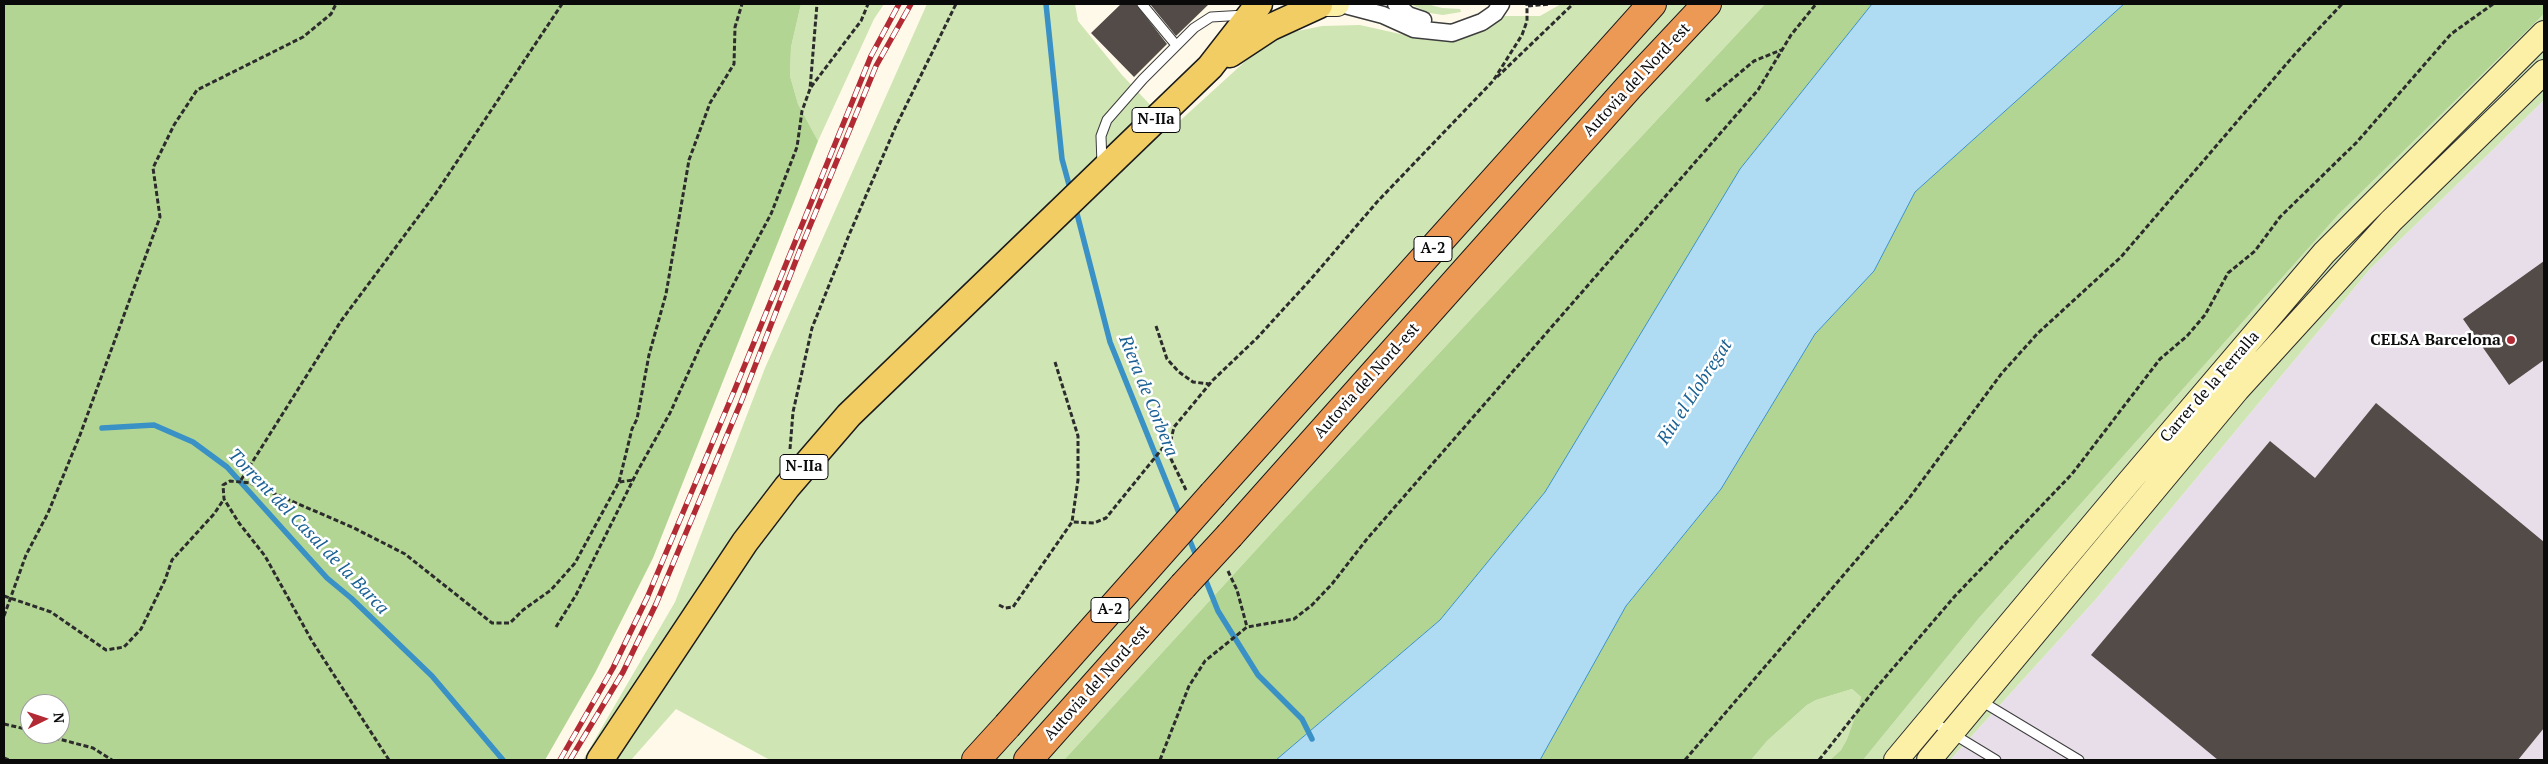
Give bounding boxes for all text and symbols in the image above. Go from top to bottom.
street label: Autovia del Nord-est [1579,19,1695,141]
road number: N-IIa [1132,108,1180,132]
road number: A-2 [1414,236,1452,262]
street label: Autovia del Nord-est [1310,319,1424,443]
street label: Carrer de la Ferralla [2156,327,2264,447]
place label: CELSA Barcelona [2370,330,2501,350]
water label: Riera de Corbera [1114,332,1182,460]
marker: CELSA Barcelona [2505,334,2517,346]
water label: Riu el Llobregat [1653,335,1737,449]
water label: Torrent del Casal de la Barca [223,445,393,619]
road number: N-IIa [780,454,828,480]
road number: A-2 [1091,598,1129,622]
street label: Autovia del Nord-est [1040,621,1154,745]
north arrow [20,694,70,744]
text: N [50,712,69,724]

